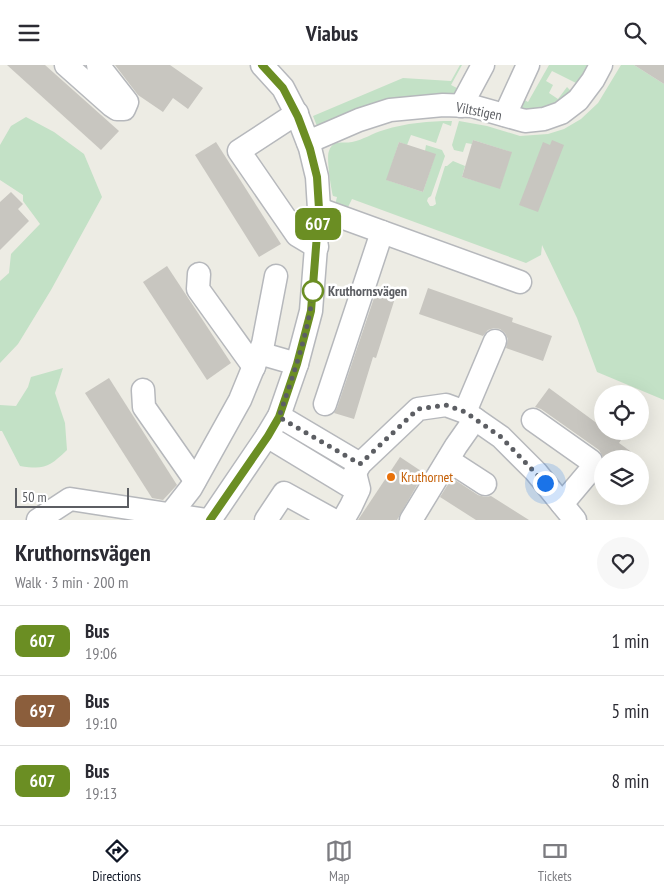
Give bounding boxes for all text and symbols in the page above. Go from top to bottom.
icon: menu [15,19,43,47]
text: Viabus [306,19,358,47]
icon: search [621,19,649,47]
street label: Viltstigen [454,98,503,124]
line badge: 607 [289,208,347,240]
text: 607 [305,212,331,235]
marker: Kruthornsvägen [302,280,324,302]
place label: Kruthornsvägen [328,282,407,300]
map controls [594,385,649,505]
button: locate [594,385,649,440]
button: layers [594,450,649,505]
place label: Kruthornet [401,468,453,486]
marker: Kruthornet [385,471,397,483]
your location [533,471,558,496]
scale bar [15,485,129,508]
text: 50 m [22,488,47,506]
text: Kruthornsvägen [15,537,151,568]
button: heart [597,537,649,589]
text: Walk · 3 min · 200 m [15,572,128,592]
text: Bus [85,619,109,643]
text: 607 [30,629,55,652]
text: 1 min [612,629,649,653]
text: 19:06 [85,643,117,663]
text: Bus [85,689,109,713]
text: 697 [30,699,55,722]
text: 5 min [612,699,649,723]
text: 19:10 [85,713,117,733]
text: Bus [85,759,109,783]
text: 607 [30,769,55,792]
text: 8 min [612,769,649,793]
text: 19:13 [85,783,117,803]
tab: Directions [92,837,141,885]
tab: Map [325,837,353,885]
tab: Tickets [538,837,572,885]

